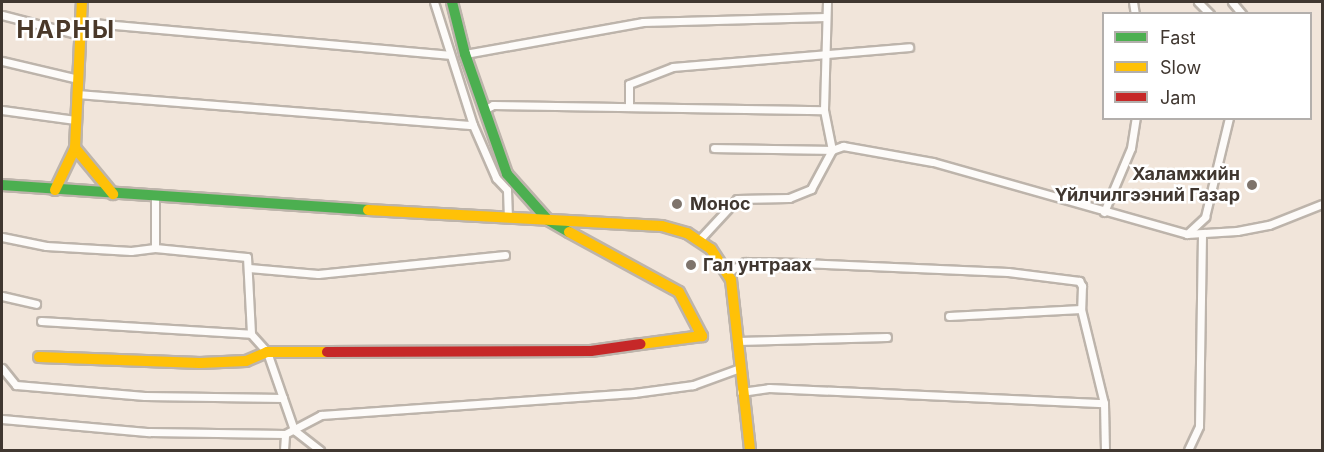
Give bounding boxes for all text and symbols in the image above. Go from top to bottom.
legend [1102,12,1312,120]
district label: НАРНЫ [17,16,115,44]
text: Fast [1160,27,1196,48]
text: Slow [1160,57,1201,78]
text: Jam [1160,87,1196,108]
place label: Халамжийн Үйлчилгээний Газар [1055,164,1240,207]
marker: Халамжийн Үйлчилгээний Газар [1245,178,1259,192]
place label: Монос [690,193,751,215]
marker: Монос [668,195,686,213]
place label: Гал унтраах [703,254,812,276]
marker: Гал унтраах [684,258,698,272]

